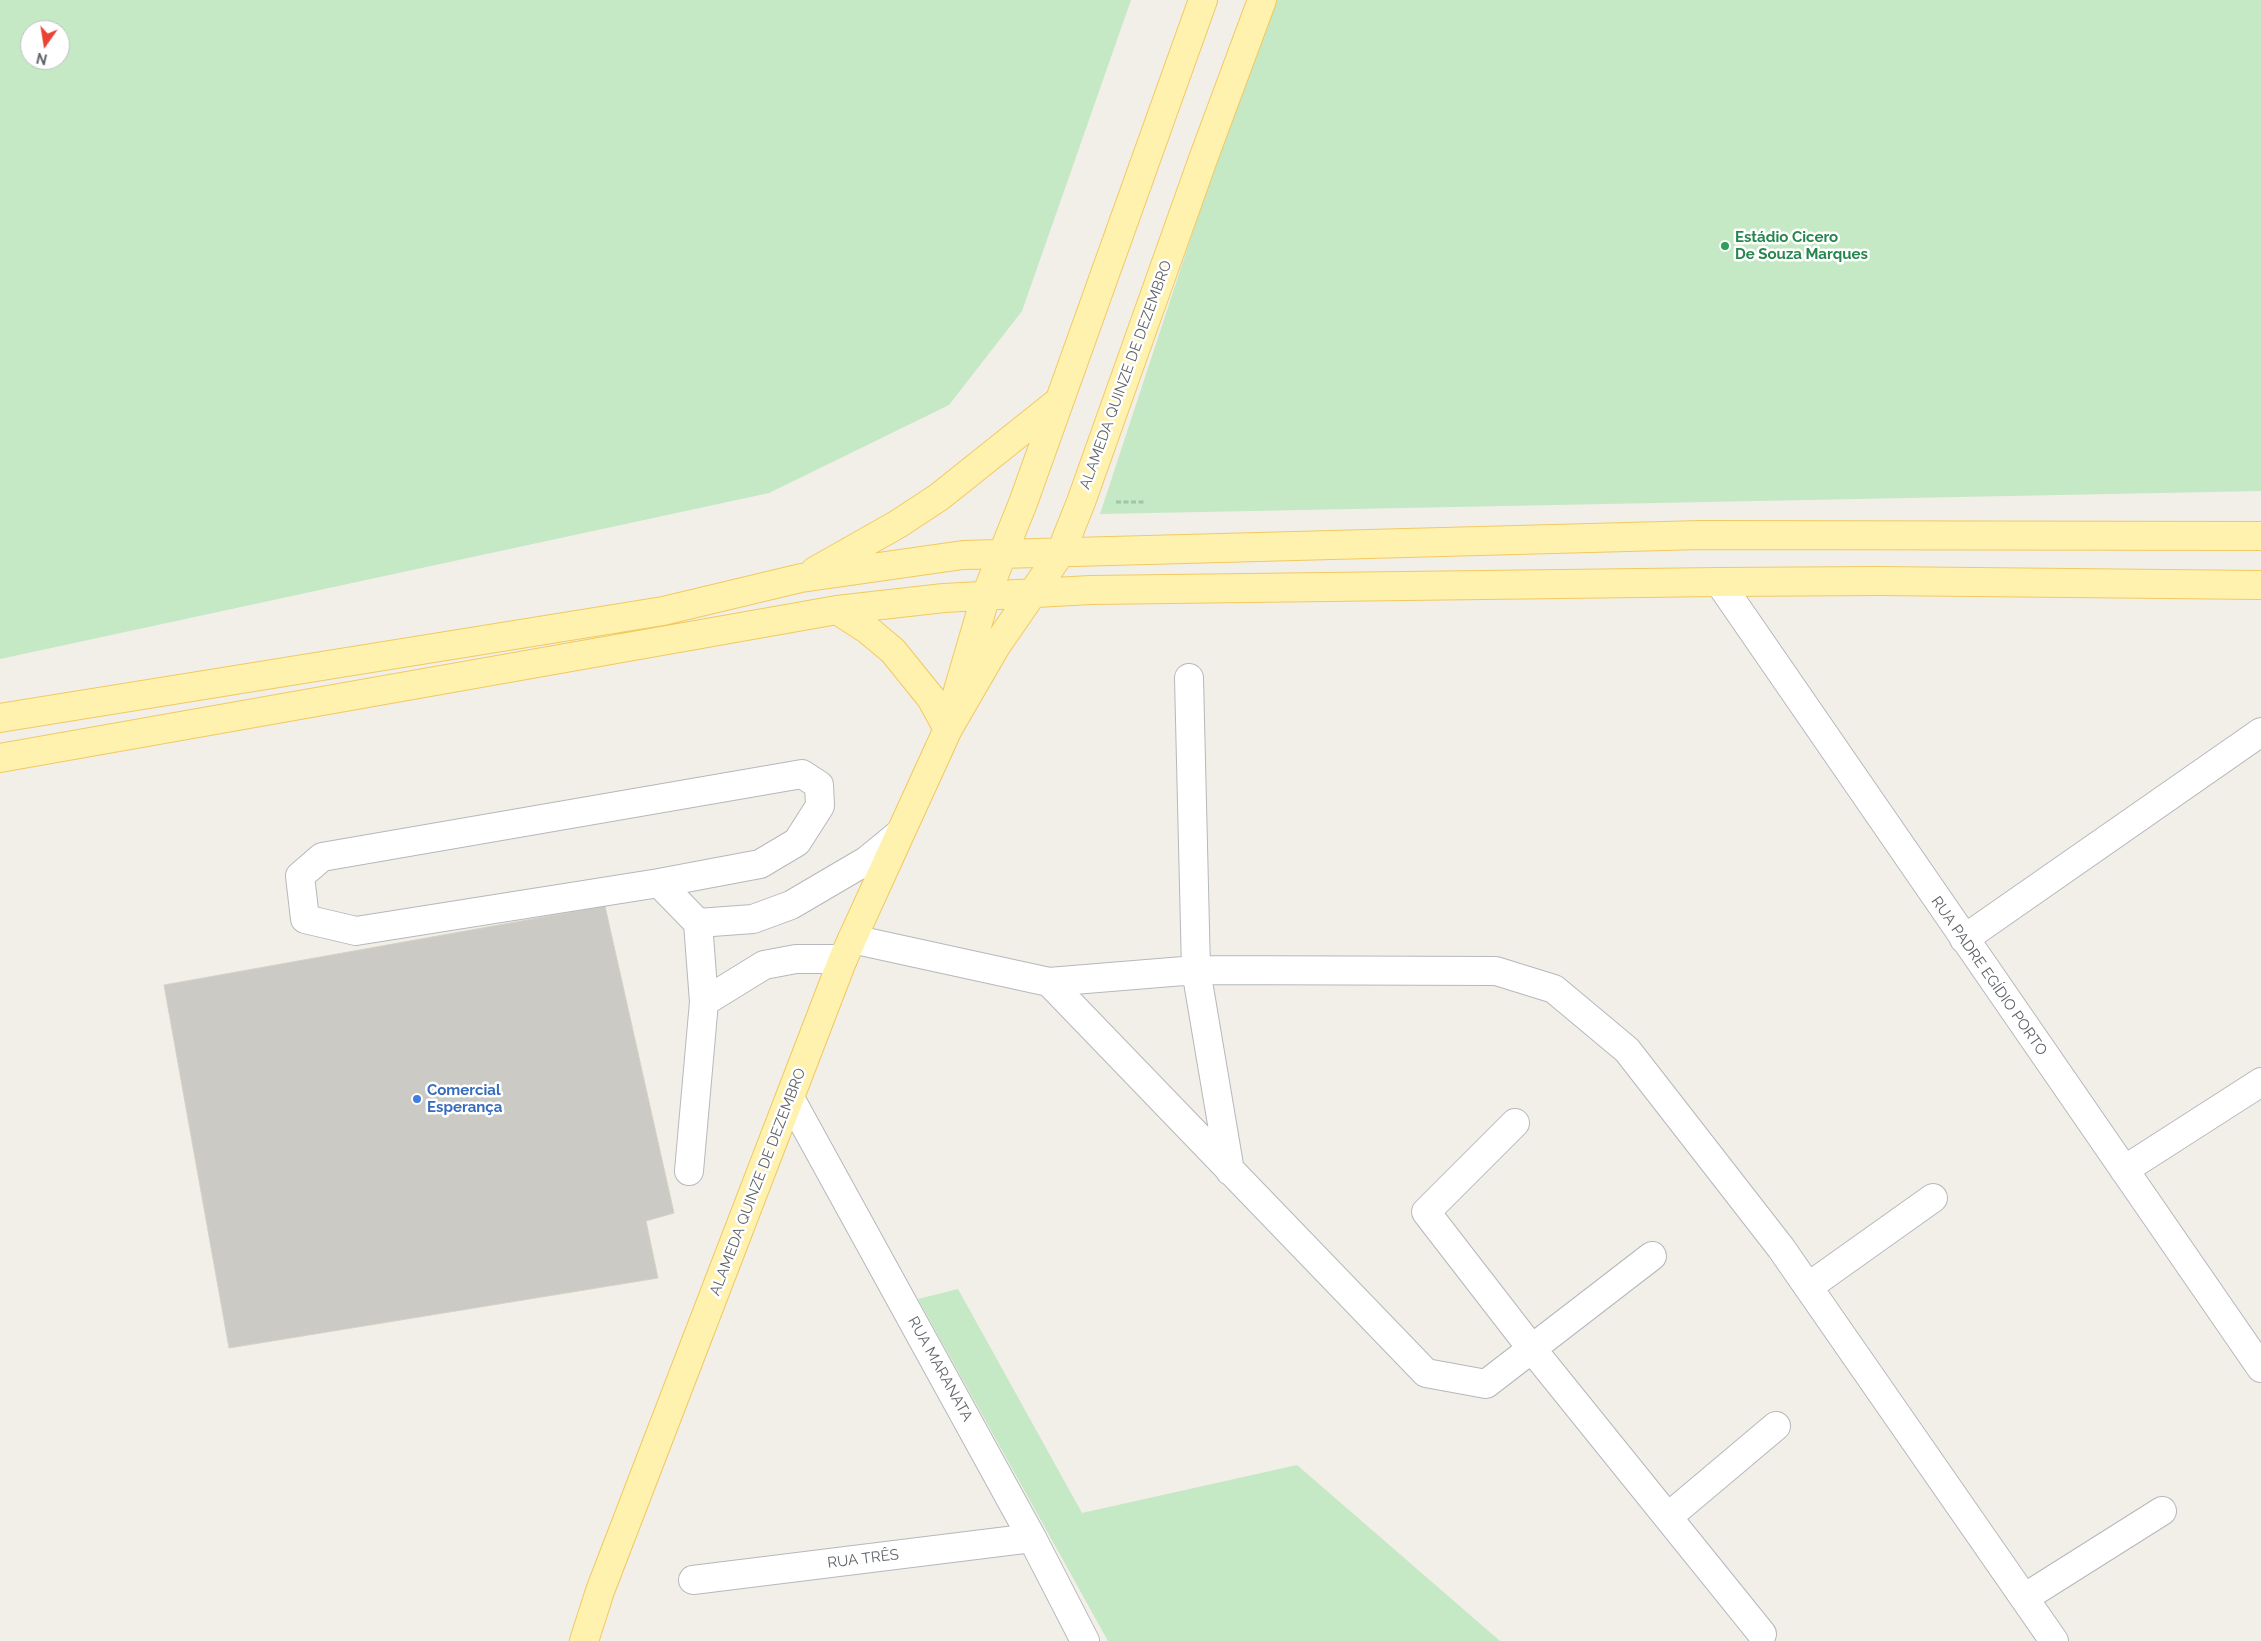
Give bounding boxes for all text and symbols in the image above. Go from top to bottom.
north arrow [20,20,70,70]
text: N [35,50,49,68]
place label: Estádio Cicero De Souza Marques [1735,228,1868,263]
marker: Estádio Cicero De Souza Marques [1719,240,1731,252]
street label: ALAMEDA QUINZE DE DEZEMBRO [1076,258,1176,492]
street label: RUA PADRE EGÍDIO PORTO [1927,893,2051,1059]
street label: ALAMEDA QUINZE DE DEZEMBRO [706,1066,810,1298]
place label: Comercial Esperança [427,1081,502,1116]
marker: Comercial Esperança [411,1093,423,1105]
street label: RUA MARANATA [904,1314,976,1424]
street label: RUA TRÊS [826,1546,900,1572]

